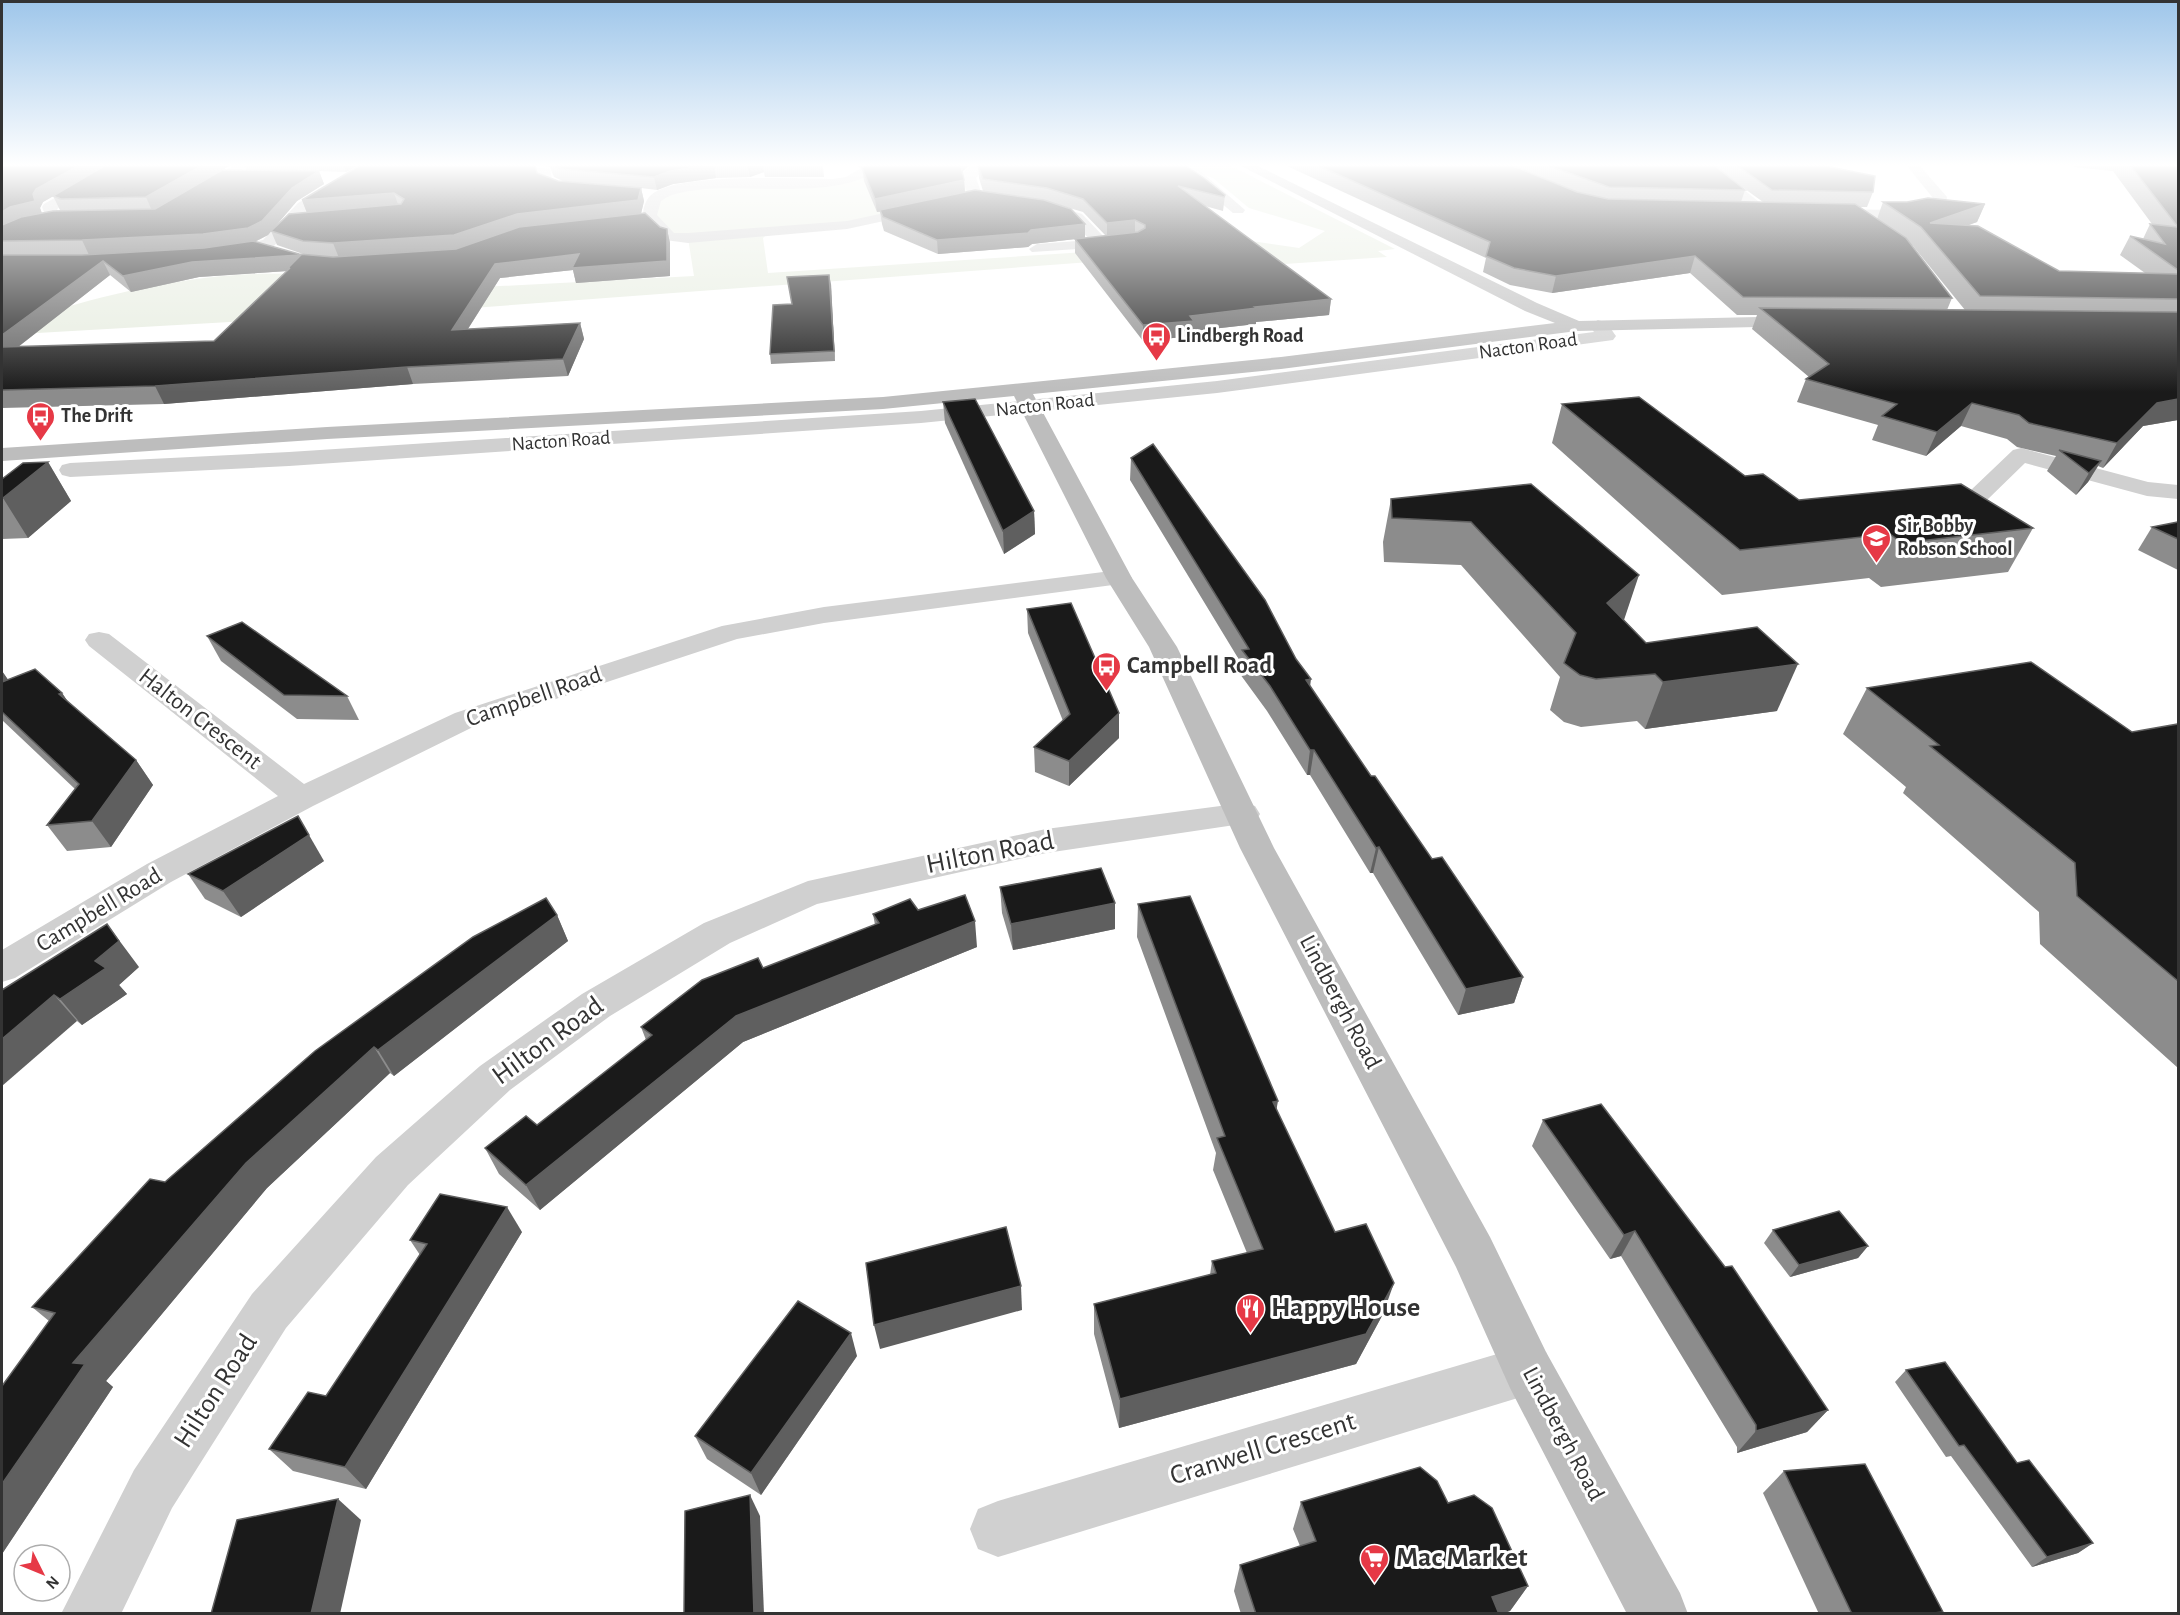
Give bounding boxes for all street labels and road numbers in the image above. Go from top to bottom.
street label: Nacton Road [1477,329,1579,363]
street label: Nacton Road [995,390,1095,420]
street label: Nacton Road [511,428,611,454]
street label: Campbell Road [463,663,605,731]
street label: Halton Crescent [134,664,266,774]
street label: Hilton Road [924,827,1056,879]
street label: Campbell Road [32,863,166,957]
street label: Lindbergh Road [1295,931,1385,1073]
street label: Hilton Road [487,992,609,1090]
street label: Hilton Road [169,1329,263,1453]
street label: Lindbergh Road [1518,1363,1608,1505]
street label: Cranwell Crescent [1167,1407,1359,1491]

